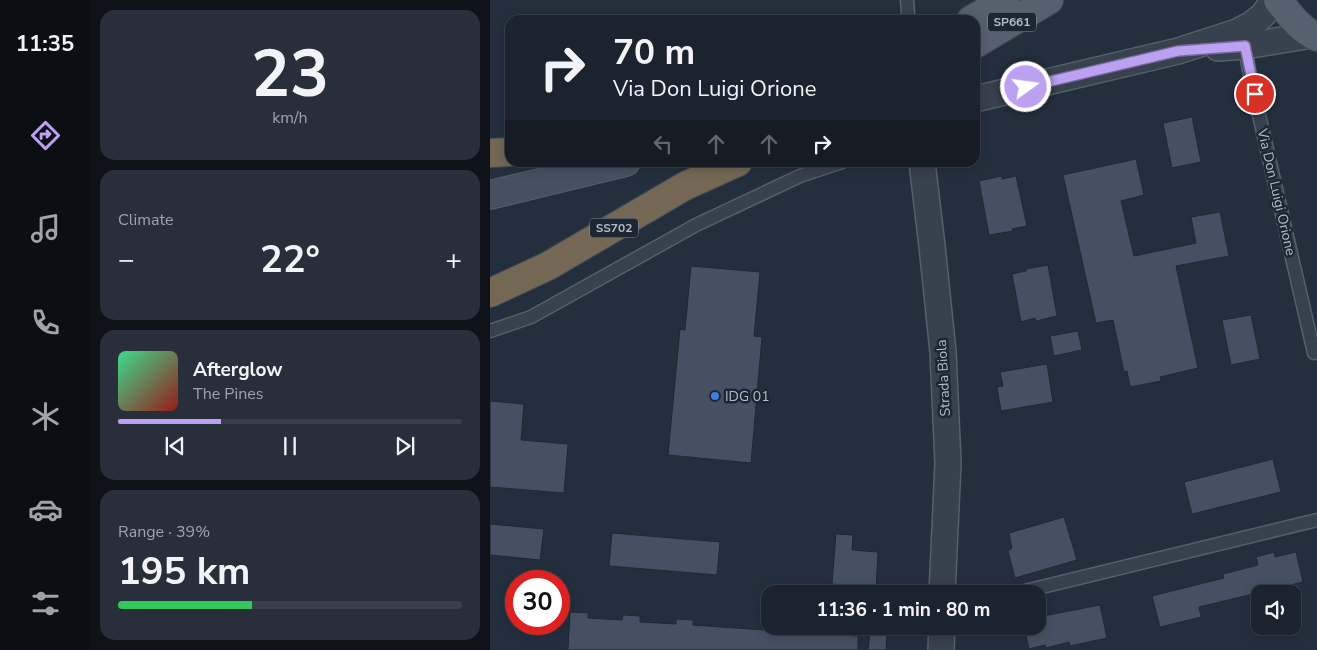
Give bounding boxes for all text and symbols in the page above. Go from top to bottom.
road number: SP661 [988,13,1036,32]
text: 11:35 [16,29,74,59]
text: 70 m [613,29,695,76]
text: 23 [251,30,329,119]
icon: right [530,35,595,100]
position arrow [999,60,1051,112]
pin [1234,73,1276,115]
text: Via Don Luigi Orione [613,74,816,104]
icon: arrive [1241,80,1269,108]
text: km/h [272,107,308,129]
icon: directions [28,118,63,153]
street label: Via Don Luigi Orione [1252,126,1300,257]
icon: left [649,130,677,158]
icon: ahead [702,130,730,158]
icon: ahead [755,130,783,158]
icon: right [808,130,836,158]
text: Climate [118,209,173,231]
icon: music [28,211,63,246]
road number: SS702 [590,218,638,238]
text: 22° [260,234,320,285]
text: − [118,241,135,279]
text: + [445,241,462,279]
icon: phone [28,305,63,340]
street label: Strada Biola [932,339,955,417]
text: Afterglow [193,357,283,383]
text: The Pines [193,383,263,405]
place label: IDG 01 [725,387,770,406]
marker: IDG 01 [709,390,721,402]
icon: climate [28,399,63,434]
icon: previous [161,432,189,460]
icon: pause [276,432,304,460]
icon: next [391,432,419,460]
icon: car [28,492,63,527]
text: Range · 39% [118,521,210,543]
text: 195 km [118,546,250,597]
speed limit sign: 30 [505,570,570,635]
map controls [1251,585,1301,635]
button: sound [1251,585,1301,635]
icon: filters [28,586,63,621]
text: 11:36 · 1 min · 80 m [816,597,991,623]

